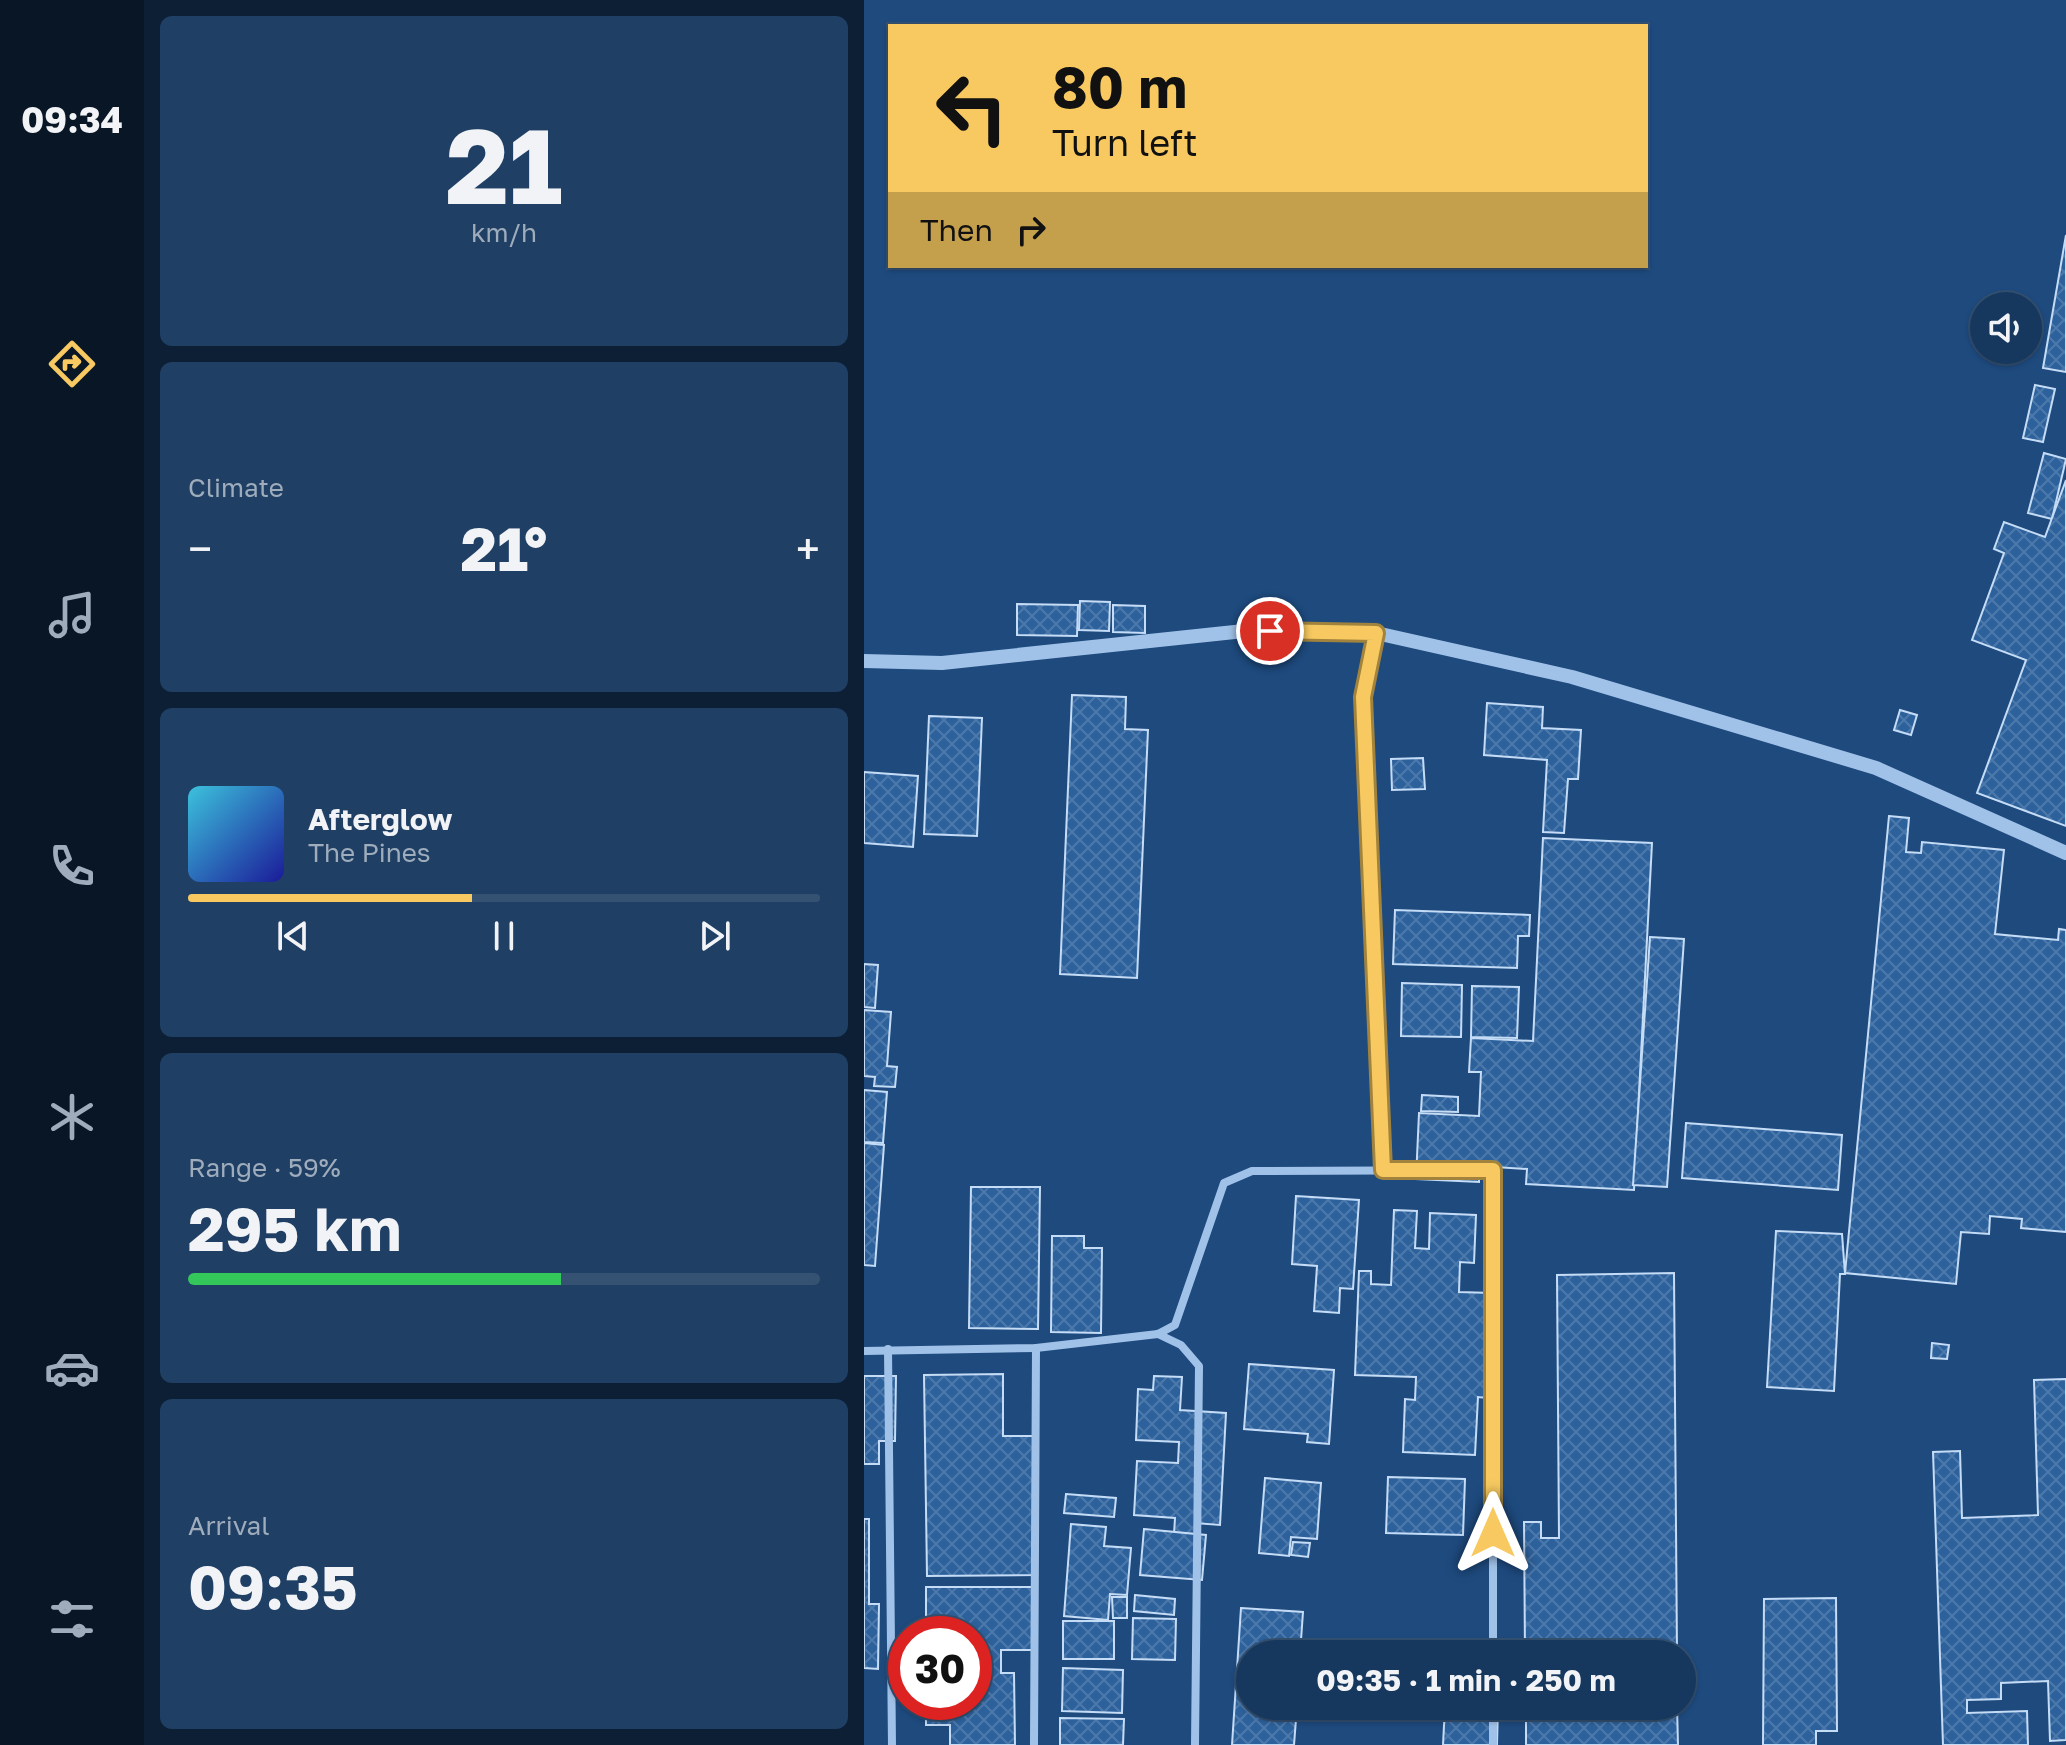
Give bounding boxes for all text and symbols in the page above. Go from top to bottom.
text: 80 m [1052,53,1187,120]
icon: left [920,56,1024,160]
text: 09:34 [21,98,123,141]
text: 21 [445,102,563,227]
text: Turn left [1052,121,1198,164]
icon: right [1009,208,1053,252]
text: Then [920,212,993,248]
text: km/h [471,217,537,248]
map controls [1970,292,2042,364]
button: sound [1970,292,2042,364]
icon: directions [44,336,100,392]
text: Climate [188,472,284,503]
text: 21° [461,512,547,584]
text: − [188,522,212,575]
text: + [796,522,820,575]
icon: music [44,587,100,643]
pin [1236,597,1304,665]
icon: arrive [1248,609,1292,653]
text: Afterglow [308,801,452,837]
text: The Pines [308,837,431,868]
icon: phone [44,838,100,894]
icon: previous [271,914,315,958]
icon: pause [482,914,526,958]
icon: next [693,914,737,958]
icon: climate [44,1089,100,1145]
text: Range · 59% [188,1152,341,1183]
text: 295 km [188,1192,402,1264]
icon: car [44,1340,100,1396]
position arrow [1451,1491,1535,1575]
text: Arrival [188,1510,269,1541]
text: 09:35 [188,1550,358,1622]
icon: filters [44,1591,100,1647]
speed limit sign: 30 [888,1616,992,1720]
text: 09:35 · 1 min · 250 m [1316,1662,1616,1698]

